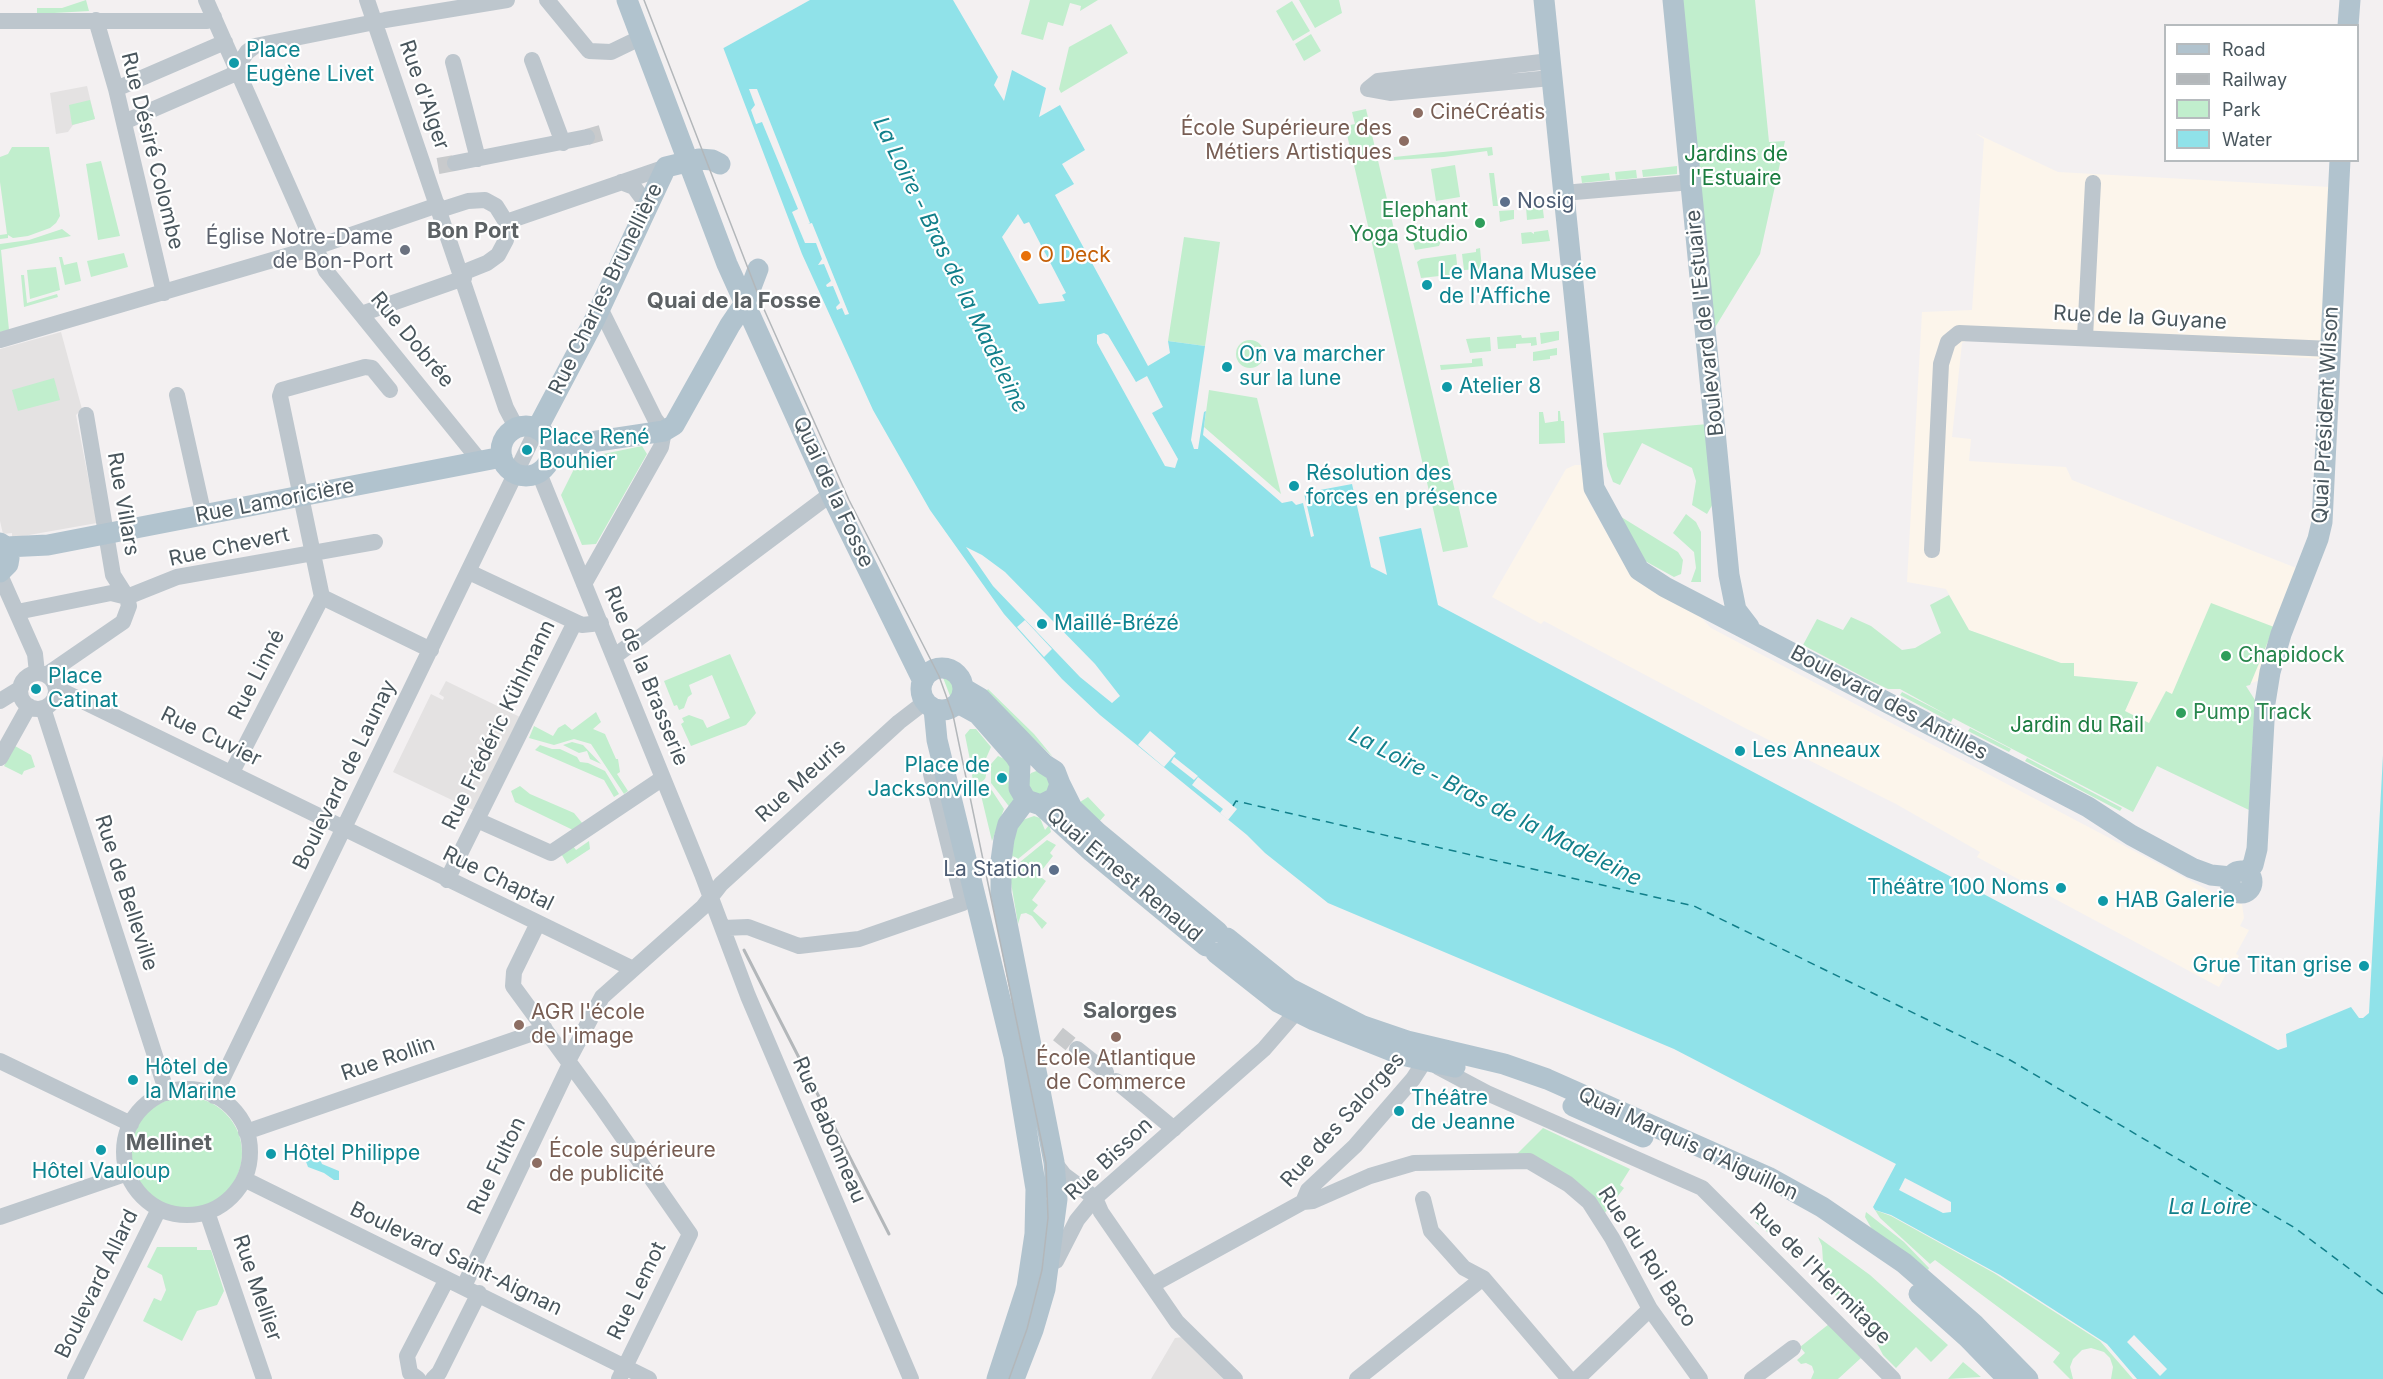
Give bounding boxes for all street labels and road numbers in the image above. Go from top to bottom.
street label: Rue d'Alger [394,37,454,153]
street label: Rue Désiré Colombe [115,50,189,252]
street label: Rue Charles Brunellière [544,179,668,399]
street label: Boulevard de l'Estuaire [1681,209,1729,437]
street label: Rue Dobrée [365,287,459,393]
street label: Rue de la Guyane [2052,301,2228,335]
street label: Quai Président Wilson [2308,306,2344,524]
street label: Quai de la Fosse [787,413,879,571]
street label: Rue Villars [102,450,144,558]
street label: Rue Lamoricière [193,473,357,529]
street label: Rue Chevert [167,522,291,572]
street label: Rue de la Brasserie [598,583,694,769]
street label: Rue Frédéric Kühlmann [437,616,561,834]
street label: Rue Linné [224,626,290,724]
street label: Boulevard des Antilles [1786,640,1992,766]
street label: Boulevard de Launay [288,676,402,874]
street label: Rue Cuvier [157,702,265,772]
street label: Rue Meuris [751,734,851,828]
street label: Quai Ernest Renaud [1041,802,1207,948]
street label: Rue de Belleville [89,812,163,974]
street label: Rue Chaptal [438,841,558,917]
street label: Rue Rollin [338,1031,438,1087]
street label: Rue des Salorges [1276,1047,1410,1193]
street label: Rue Babonneau [787,1053,871,1207]
street label: Quai Marquis d'Aiguillon [1574,1082,1802,1206]
street label: Rue Bisson [1060,1112,1158,1206]
street label: Rue Fulton [463,1113,531,1219]
street label: Rue du Roi Baco [1592,1182,1702,1332]
street label: Boulevard Saint-Aignan [346,1197,566,1321]
street label: Rue de l'Hermitage [1744,1198,1896,1350]
street label: Boulevard Allard [50,1206,144,1362]
street label: Rue Mellier [227,1232,287,1344]
street label: Rue Lemot [602,1238,672,1344]

